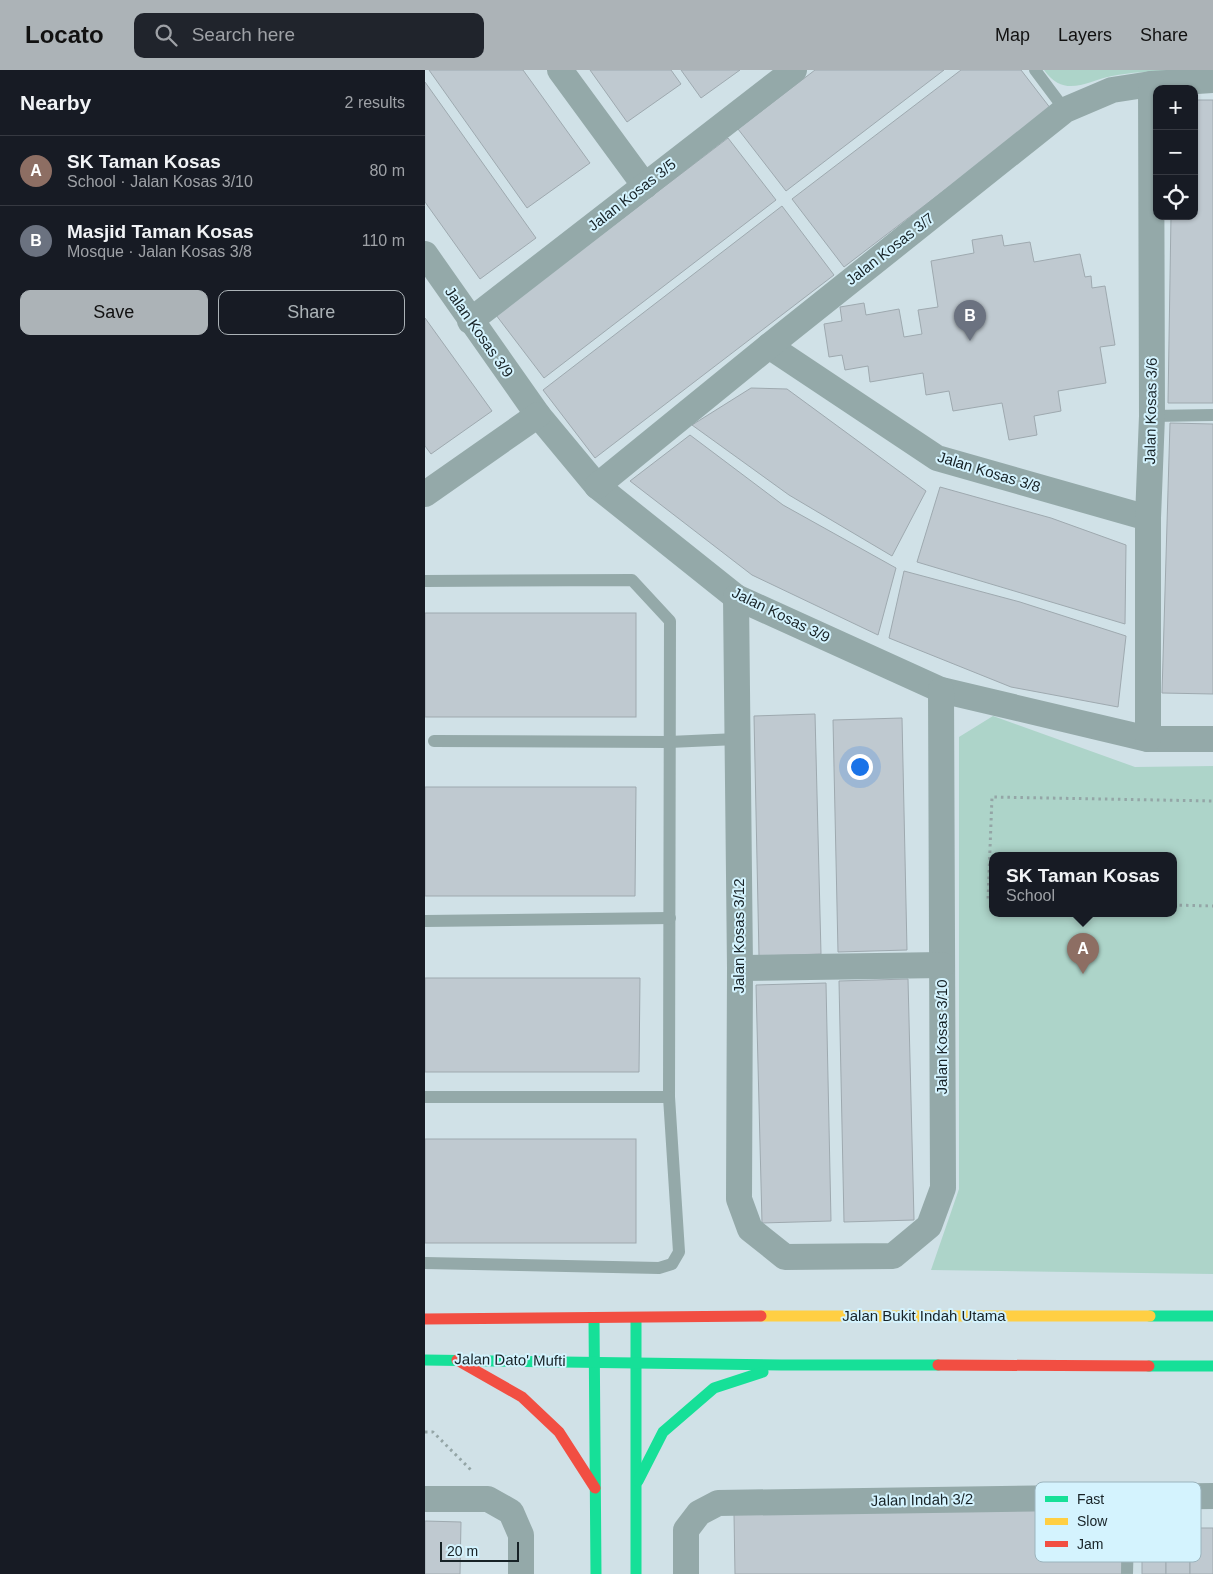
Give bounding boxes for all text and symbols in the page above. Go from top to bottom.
search box [134,13,484,58]
text: Locato [25,21,104,48]
icon: search [152,21,180,49]
text: Search here [192,24,295,45]
text: Map [995,25,1030,45]
text: Layers [1058,25,1112,45]
text: Share [1140,25,1188,45]
map controls [1153,85,1198,220]
button: + [1153,85,1198,130]
text: Nearby [20,91,91,114]
text: 2 results [345,94,405,111]
button: − [1153,130,1198,175]
text: SK Taman Kosas [67,151,221,172]
street label: Jalan Kosas 3/5 [584,155,679,234]
text: A [30,162,42,179]
text: 80 m [369,162,405,179]
text: School · Jalan Kosas 3/10 [67,173,253,190]
button: locate [1153,175,1198,220]
street label: Jalan Kosas 3/7 [842,209,937,288]
text: Masjid Taman Kosas [67,221,254,242]
text: B [30,232,42,249]
text: 110 m [362,232,405,249]
text: Mosque · Jalan Kosas 3/8 [67,243,252,260]
street label: Jalan Kosas 3/9 [442,283,517,380]
button: Save [20,290,208,335]
button: Share [218,290,405,335]
pin: B [954,300,986,341]
street label: Jalan Kosas 3/6 [1141,357,1160,465]
street label: Jalan Kosas 3/8 [936,448,1043,495]
street label: Jalan Kosas 3/9 [730,584,833,646]
your location [847,754,873,780]
popup [989,852,1177,917]
text: SK Taman Kosas [1006,865,1160,886]
street label: Jalan Kosas 3/12 [730,878,747,994]
text: School [1006,887,1055,904]
pin: A [1067,933,1099,974]
street label: Jalan Kosas 3/10 [933,979,950,1095]
street label: Jalan Bukit Indah Utama [842,1307,1006,1324]
street label: Jalan Dato' Mufti [454,1350,566,1369]
legend [1035,1482,1201,1562]
street label: Jalan Indah 3/2 [871,1490,973,1509]
text: Fast [1077,1491,1104,1507]
text: Slow [1077,1513,1108,1529]
text: Jam [1077,1536,1103,1552]
scale bar [440,1539,519,1562]
text: 20 m [447,1543,478,1559]

